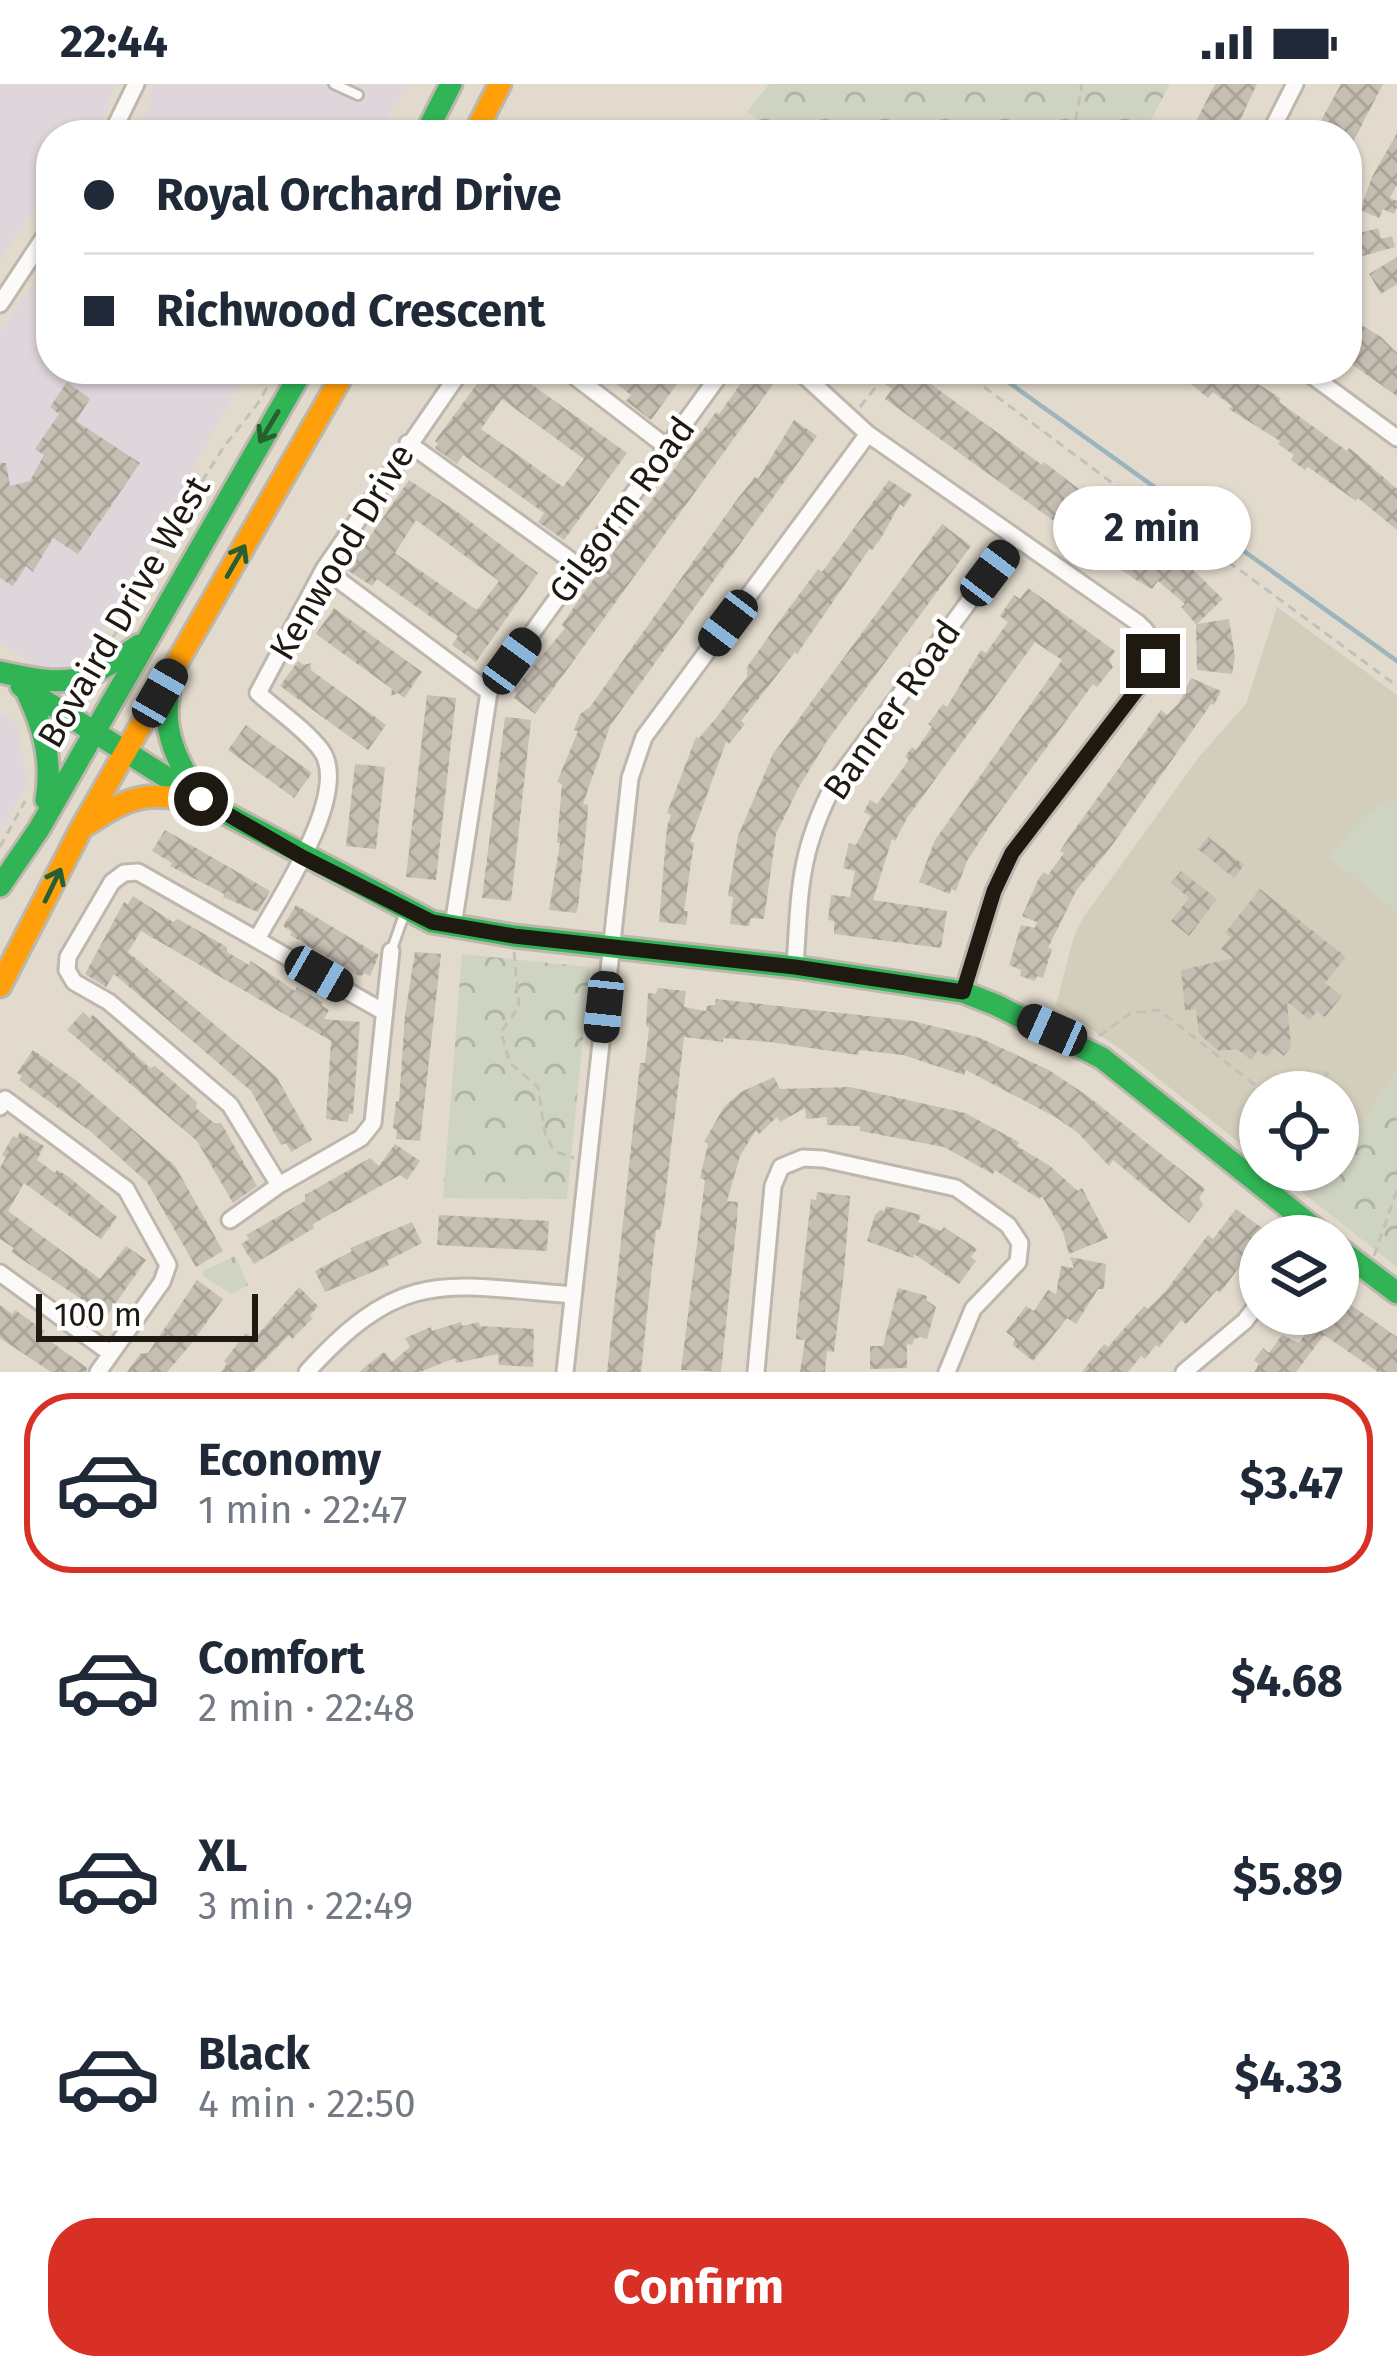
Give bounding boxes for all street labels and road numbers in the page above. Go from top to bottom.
street label: Gilgorm Road [540,408,704,612]
street label: Kenwood Drive [260,436,424,668]
street label: Bovaird Drive West [28,468,220,756]
street label: Banner Road [814,611,970,809]

